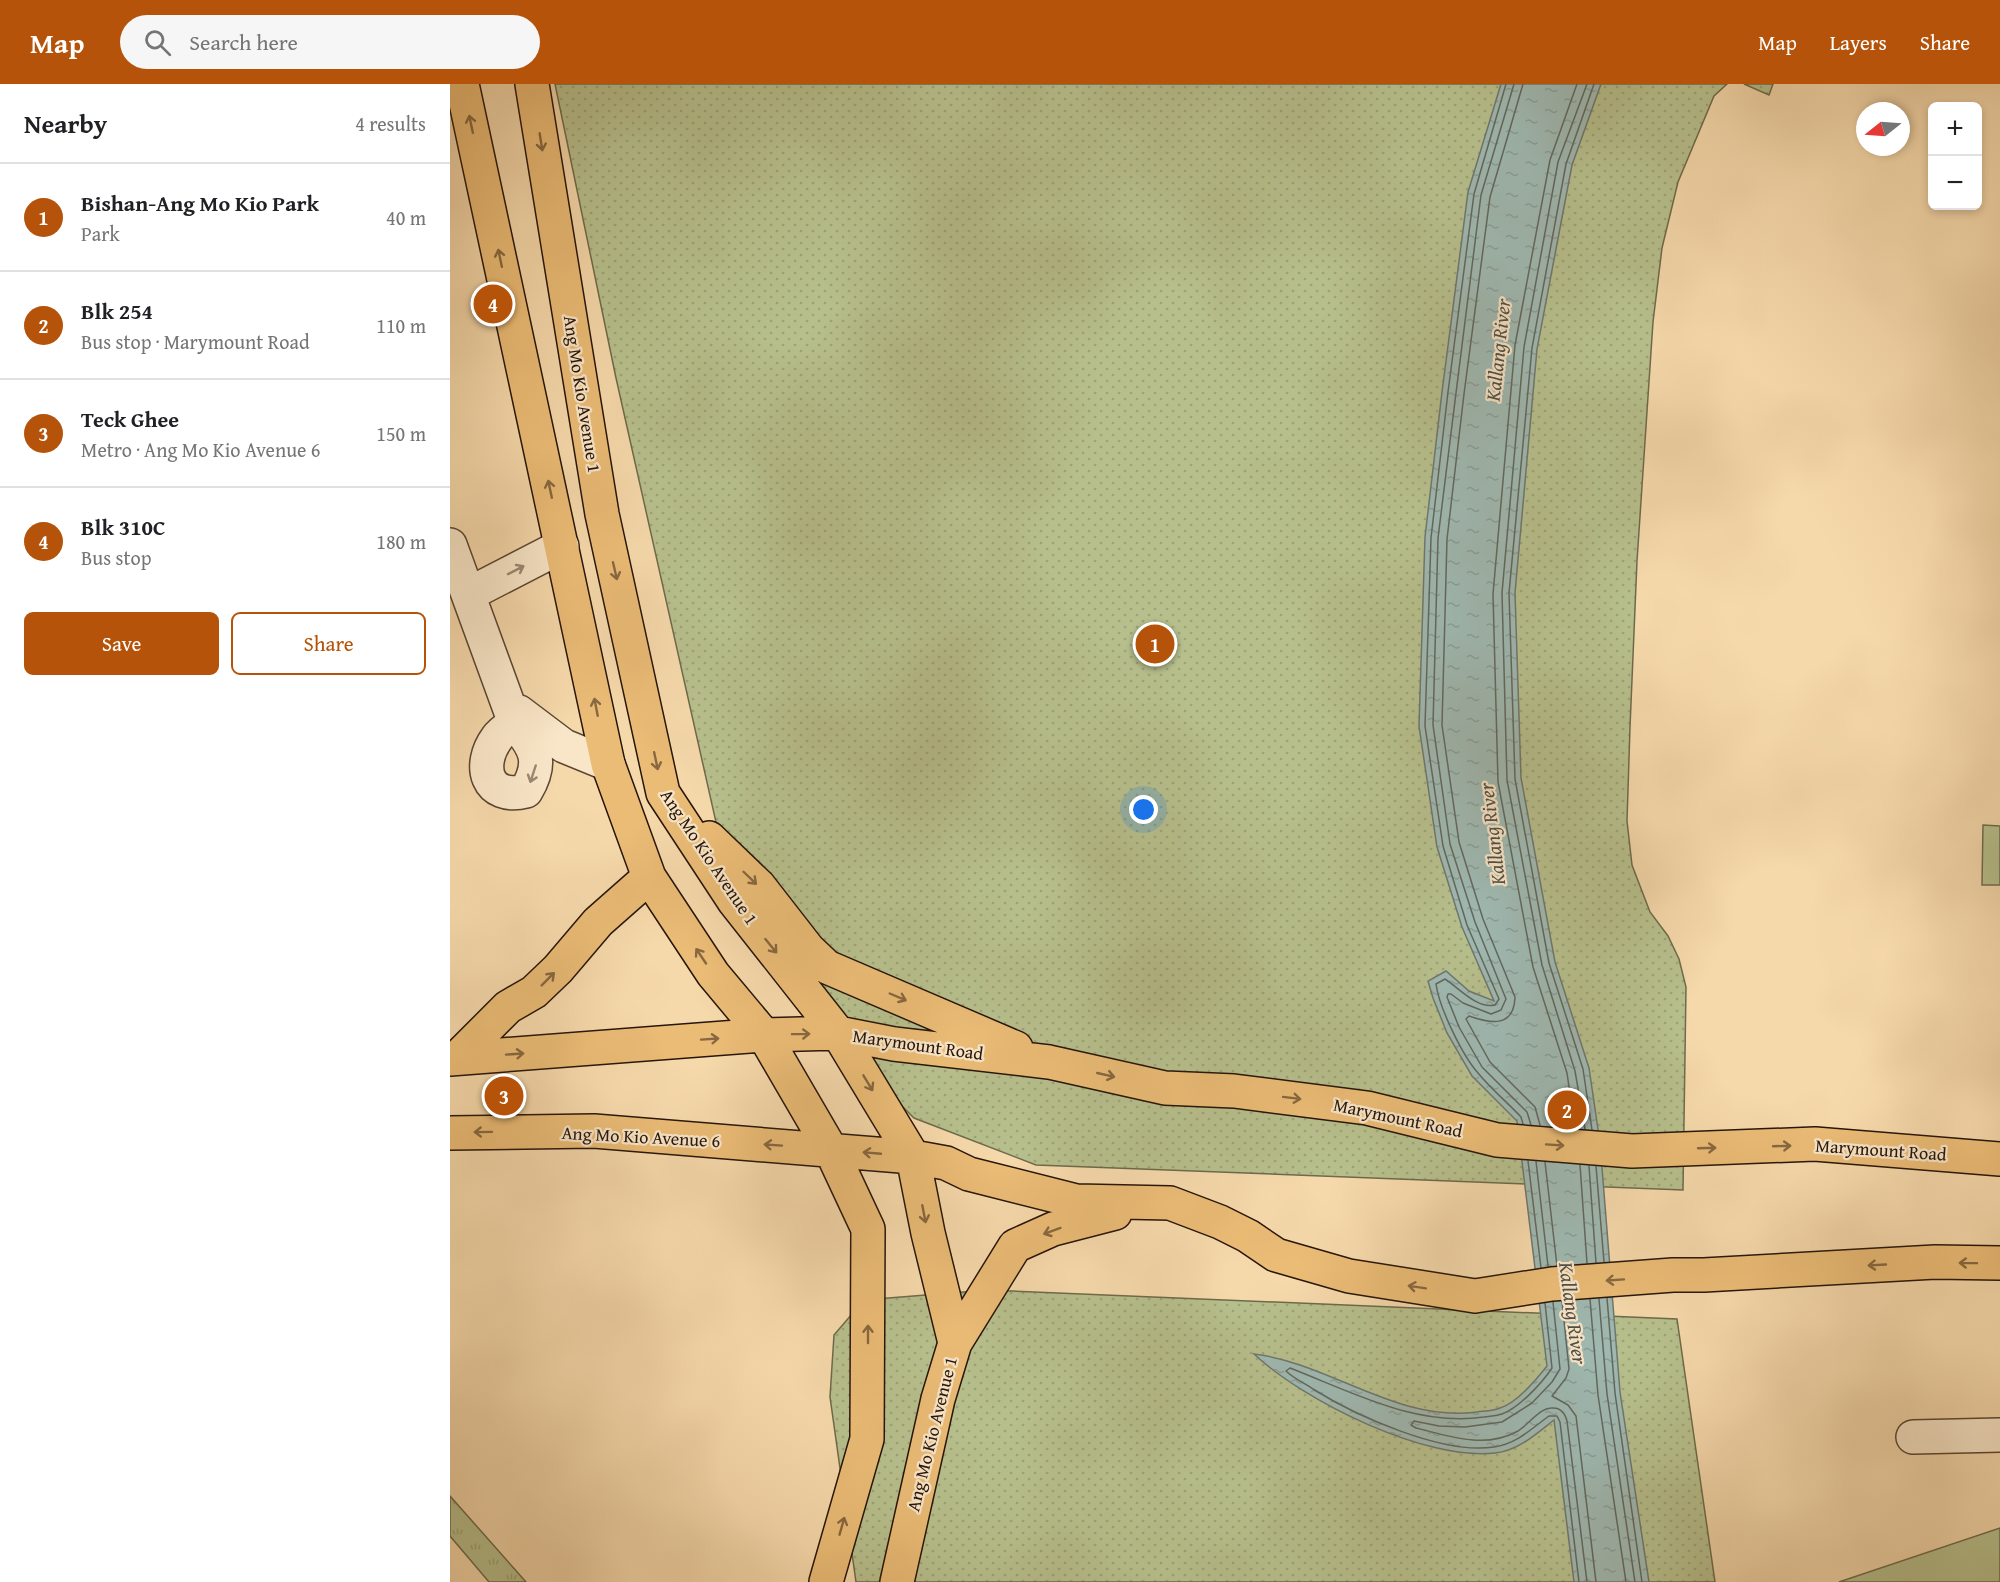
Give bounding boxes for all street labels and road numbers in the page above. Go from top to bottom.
street label: Ang Mo Kio Avenue 1 [557,313,608,474]
street label: Ang Mo Kio Avenue 1 [654,783,765,930]
street label: Marymount Road [851,1022,985,1067]
street label: Marymount Road [1331,1091,1466,1144]
street label: Ang Mo Kio Avenue 6 [561,1119,721,1154]
street label: Marymount Road [1815,1131,1948,1168]
street label: Ang Mo Kio Avenue 1 [899,1354,964,1514]

